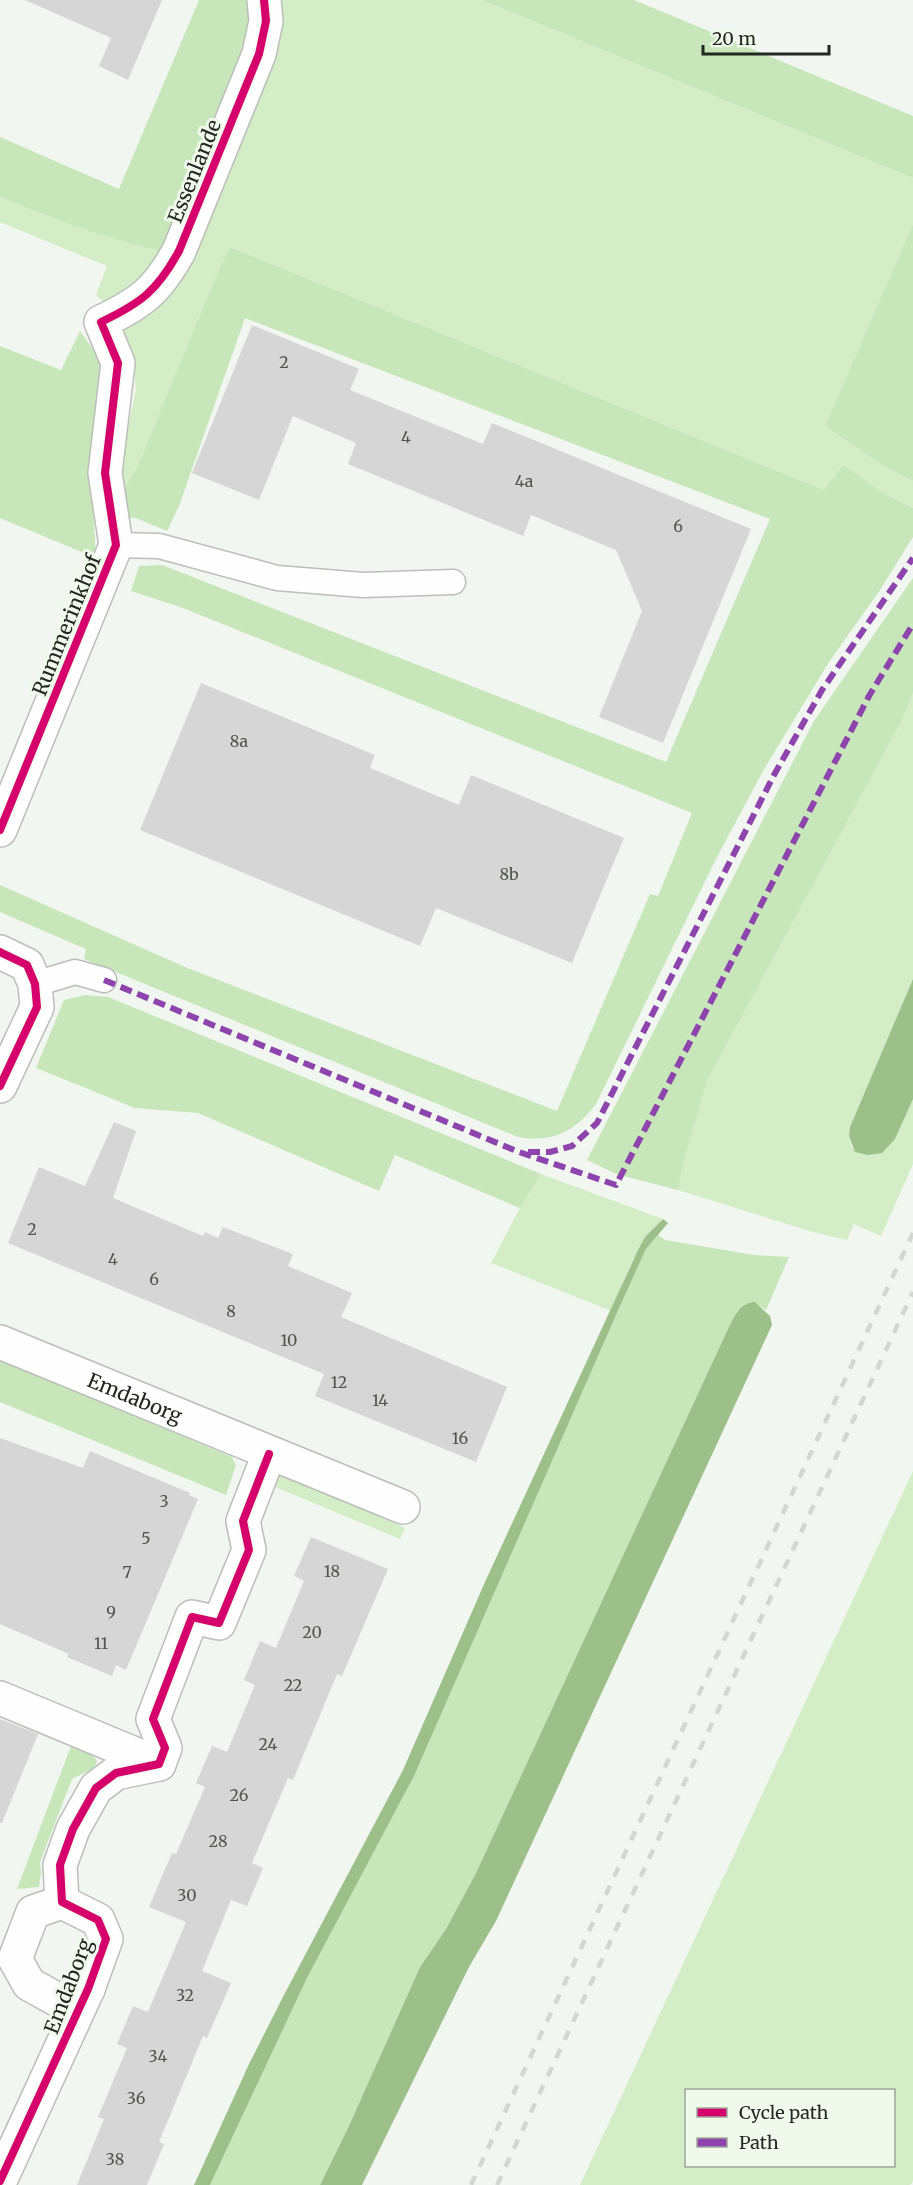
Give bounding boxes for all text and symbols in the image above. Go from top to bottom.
scale bar [703,18,829,56]
text: 20 m [712,27,756,50]
street label: Essenlande [162,116,226,226]
house number: 2 [279,352,289,372]
house number: 4 [401,427,411,447]
house number: 4a [515,471,534,491]
house number: 6 [673,516,683,536]
street label: Rummerinkhof [26,550,106,699]
house number: 8a [230,731,249,751]
house number: 8b [499,864,519,884]
house number: 2 [27,1219,37,1239]
house number: 4 [108,1249,118,1269]
house number: 6 [149,1269,159,1289]
house number: 8 [226,1301,236,1321]
house number: 10 [281,1330,297,1350]
street label: Emdaborg [84,1367,186,1428]
house number: 12 [331,1372,347,1392]
house number: 14 [372,1390,388,1410]
house number: 16 [452,1428,468,1448]
house number: 3 [159,1491,169,1511]
house number: 5 [141,1528,151,1548]
house number: 18 [324,1561,340,1581]
house number: 7 [122,1562,132,1582]
house number: 9 [106,1602,116,1622]
house number: 20 [302,1622,322,1642]
house number: 11 [94,1633,108,1653]
house number: 22 [284,1675,302,1695]
house number: 24 [259,1734,278,1754]
house number: 26 [230,1785,249,1805]
house number: 28 [209,1831,227,1851]
house number: 30 [177,1885,197,1905]
street label: Emdaborg [38,1935,98,2037]
house number: 32 [176,1985,194,2005]
house number: 34 [149,2046,168,2066]
house number: 36 [127,2088,146,2108]
legend [685,2089,895,2167]
text: Cycle path [739,2101,829,2124]
text: Path [739,2131,779,2154]
house number: 38 [106,2149,124,2169]

